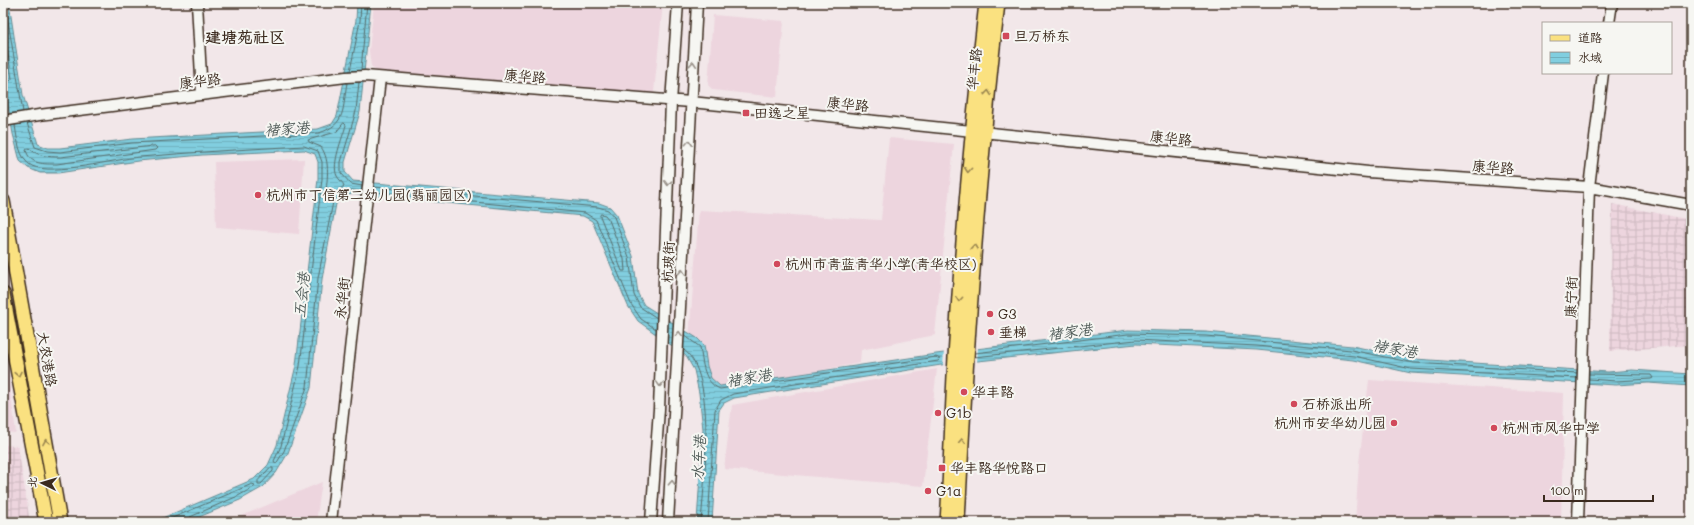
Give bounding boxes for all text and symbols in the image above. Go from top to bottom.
legend [1542,22,1672,74]
district label: 建塘苑社区 [205,26,285,47]
place label: 旦万桥东 [1014,26,1070,45]
text: 道路 [1578,29,1602,45]
marker: 旦万桥东 [1001,31,1011,41]
street label: 华丰路 [962,47,985,91]
text: 水域 [1578,49,1602,65]
one-way arrow [689,60,698,67]
street label: 康华路 [503,64,547,87]
street label: 康华路 [178,69,222,92]
one-way arrow [983,90,992,96]
street label: 康华路 [826,92,870,115]
place label: 田逸之星 [754,103,810,122]
marker: 田逸之星 [741,108,751,118]
water label: 褚家港 [264,116,312,140]
street label: 康华路 [1149,126,1193,149]
one-way arrow [684,140,693,146]
street label: 康华路 [1471,156,1515,177]
one-way arrow [964,167,973,173]
one-way arrow [663,180,672,186]
place label: 杭州市丁信第二幼儿园(翡丽园区) [266,185,472,204]
marker: 杭州市丁信第二幼儿园(翡丽园区) [253,190,263,200]
street label: 杭玻街 [657,241,678,283]
one-way arrow [970,244,979,250]
place label: 杭州市青蓝青华小学(青华校区) [785,254,977,273]
marker: 杭州市青蓝青华小学(青华校区) [772,259,782,269]
water label: 五会港 [289,269,314,318]
one-way arrow [677,269,686,275]
street label: 永华街 [330,276,353,320]
street label: 康宁街 [1560,276,1581,318]
one-way arrow [954,296,963,302]
place label: G3 [998,304,1017,323]
marker: G3 [985,309,995,319]
water label: 褚家港 [1046,318,1095,344]
place label: 垂梯 [999,322,1027,341]
marker: 垂梯 [986,327,996,337]
street label: 大农港路 [33,330,62,388]
one-way arrow [674,331,683,337]
water label: 褚家港 [1371,334,1421,362]
water label: 褚家港 [725,363,775,390]
one-way arrow [13,371,22,377]
one-way arrow [656,381,664,387]
place label: 华丰路 [972,382,1014,401]
marker: 华丰路 [959,387,969,397]
place label: 石桥派出所 [1302,394,1372,413]
marker: 石桥派出所 [1289,399,1299,409]
place label: G1b [946,403,972,422]
marker: G1b [933,408,943,418]
place label: 杭州市安华幼儿园 [1274,413,1386,432]
marker: 杭州市安华幼儿园 [1389,418,1399,428]
place label: 杭州市风华中学 [1502,418,1600,437]
marker: 杭州市风华中学 [1489,423,1499,433]
water label: 水车港 [687,433,709,481]
one-way arrow [957,438,966,444]
one-way arrow [42,439,51,445]
place label: 华丰路华悦路口 [950,458,1048,477]
north arrow [22,463,62,503]
marker: 华丰路华悦路口 [937,463,947,473]
text: 北 [24,476,39,488]
scale bar [1544,477,1653,503]
one-way arrow [667,480,676,486]
place label: G1a [936,481,961,500]
text: 100 m [1550,482,1584,498]
marker: G1a [923,486,933,496]

